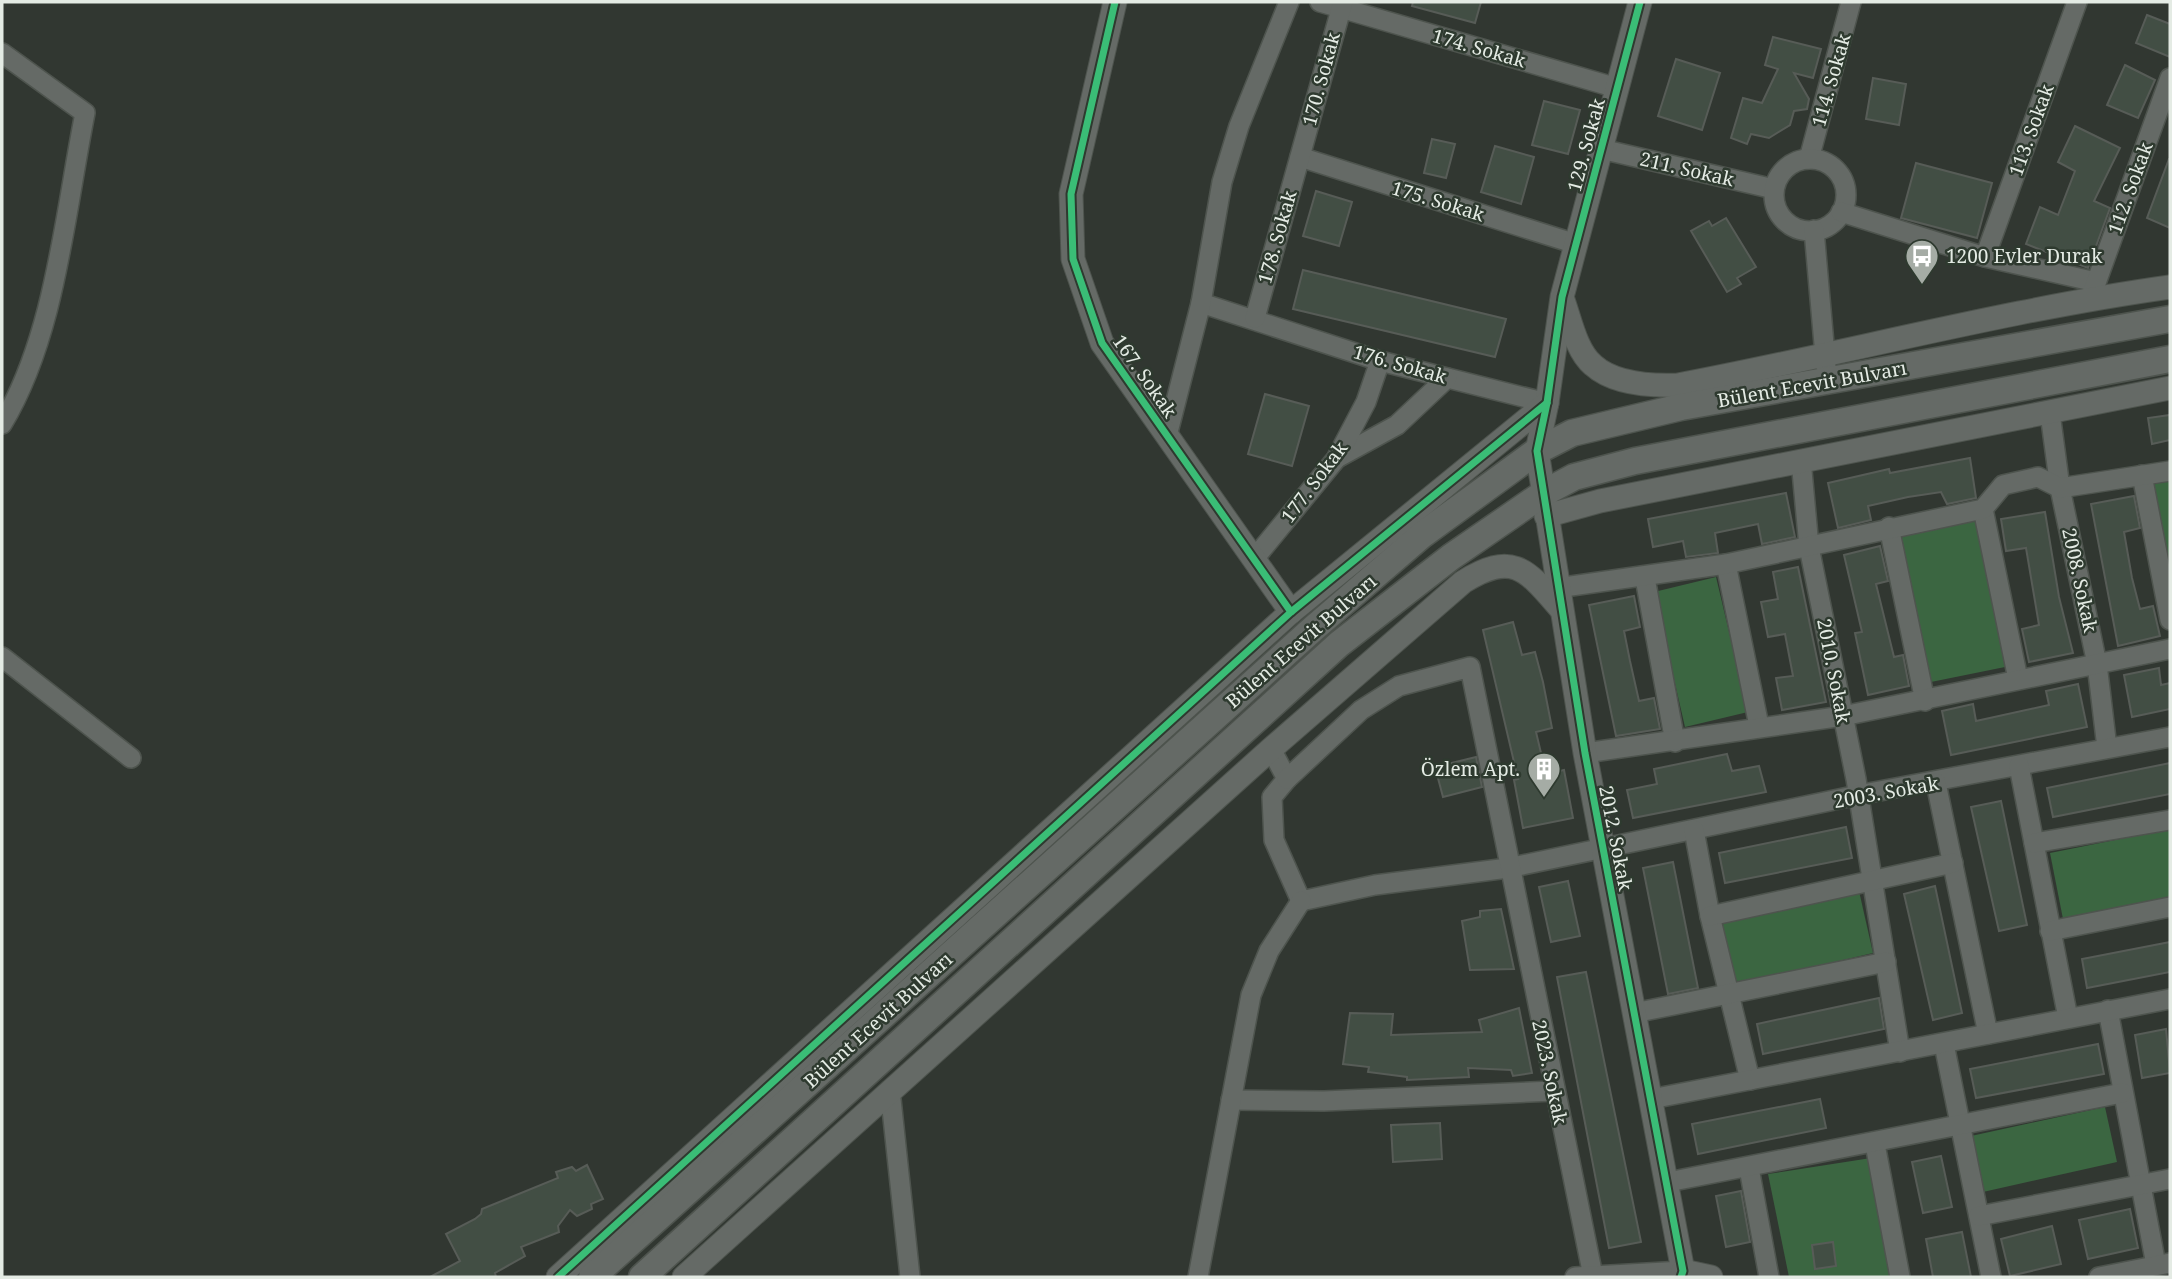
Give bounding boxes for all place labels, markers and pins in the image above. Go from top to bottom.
bus stop icon: 1200 Evler Durak [1903,237,1941,286]
place label: 1200 Evler Durak [1946,243,2103,269]
building icon: Özlem Apt. [1525,750,1563,799]
place label: Özlem Apt. [1421,756,1520,782]

